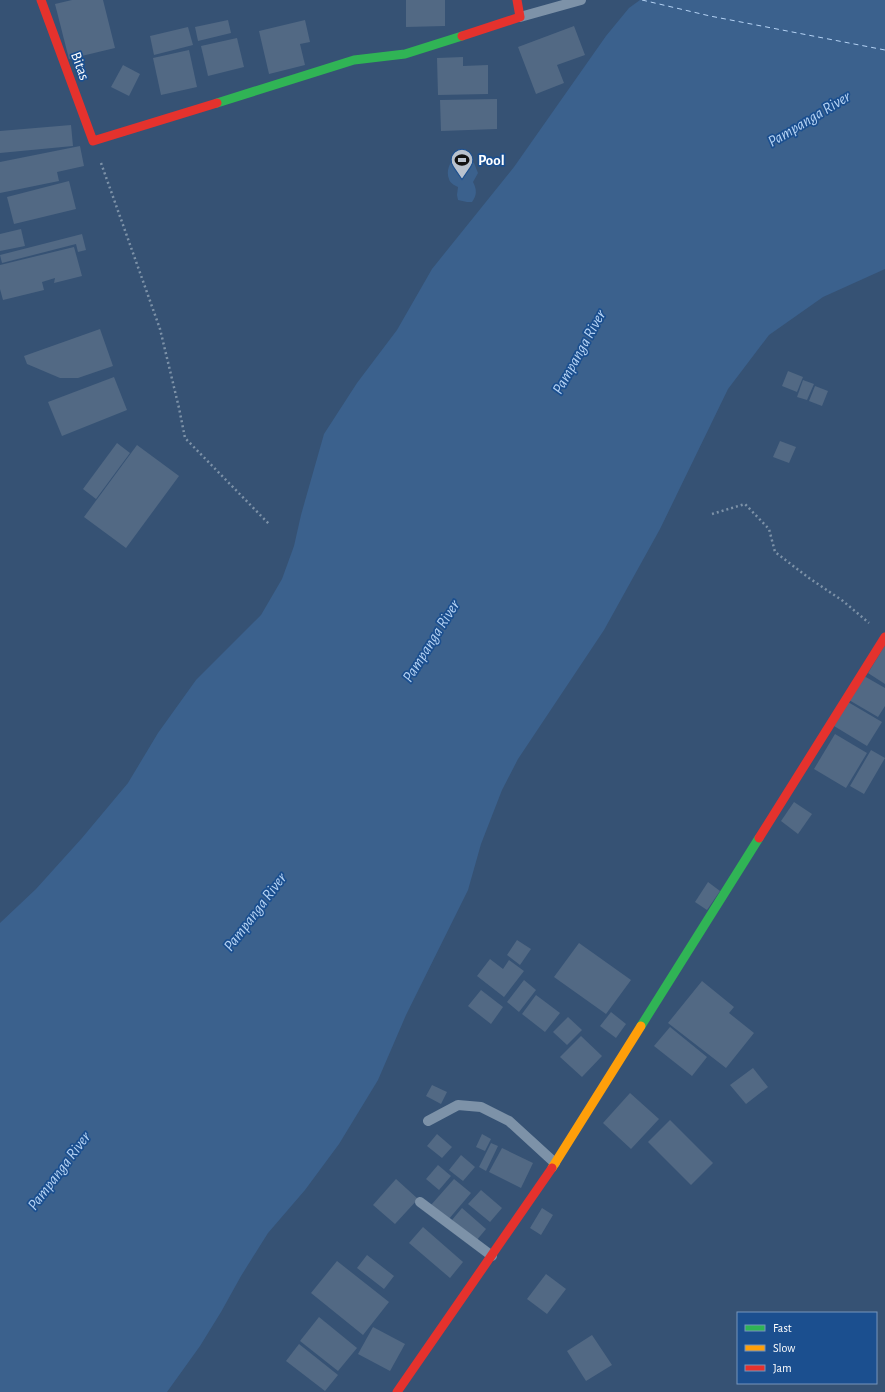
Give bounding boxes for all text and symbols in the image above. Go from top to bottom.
street label: Bitas [68,50,92,82]
water label: Pampanga River [765,88,854,151]
sports icon: Pool [449,147,475,180]
place label: Pool [478,153,505,168]
water label: Pampanga River [549,307,610,397]
water label: Pampanga River [400,597,464,685]
water label: Pampanga River [221,869,291,955]
water label: Pampanga River [25,1128,95,1214]
legend [737,1312,877,1384]
text: Fast [773,1322,792,1334]
text: Slow [773,1342,795,1354]
text: Jam [773,1362,792,1374]

